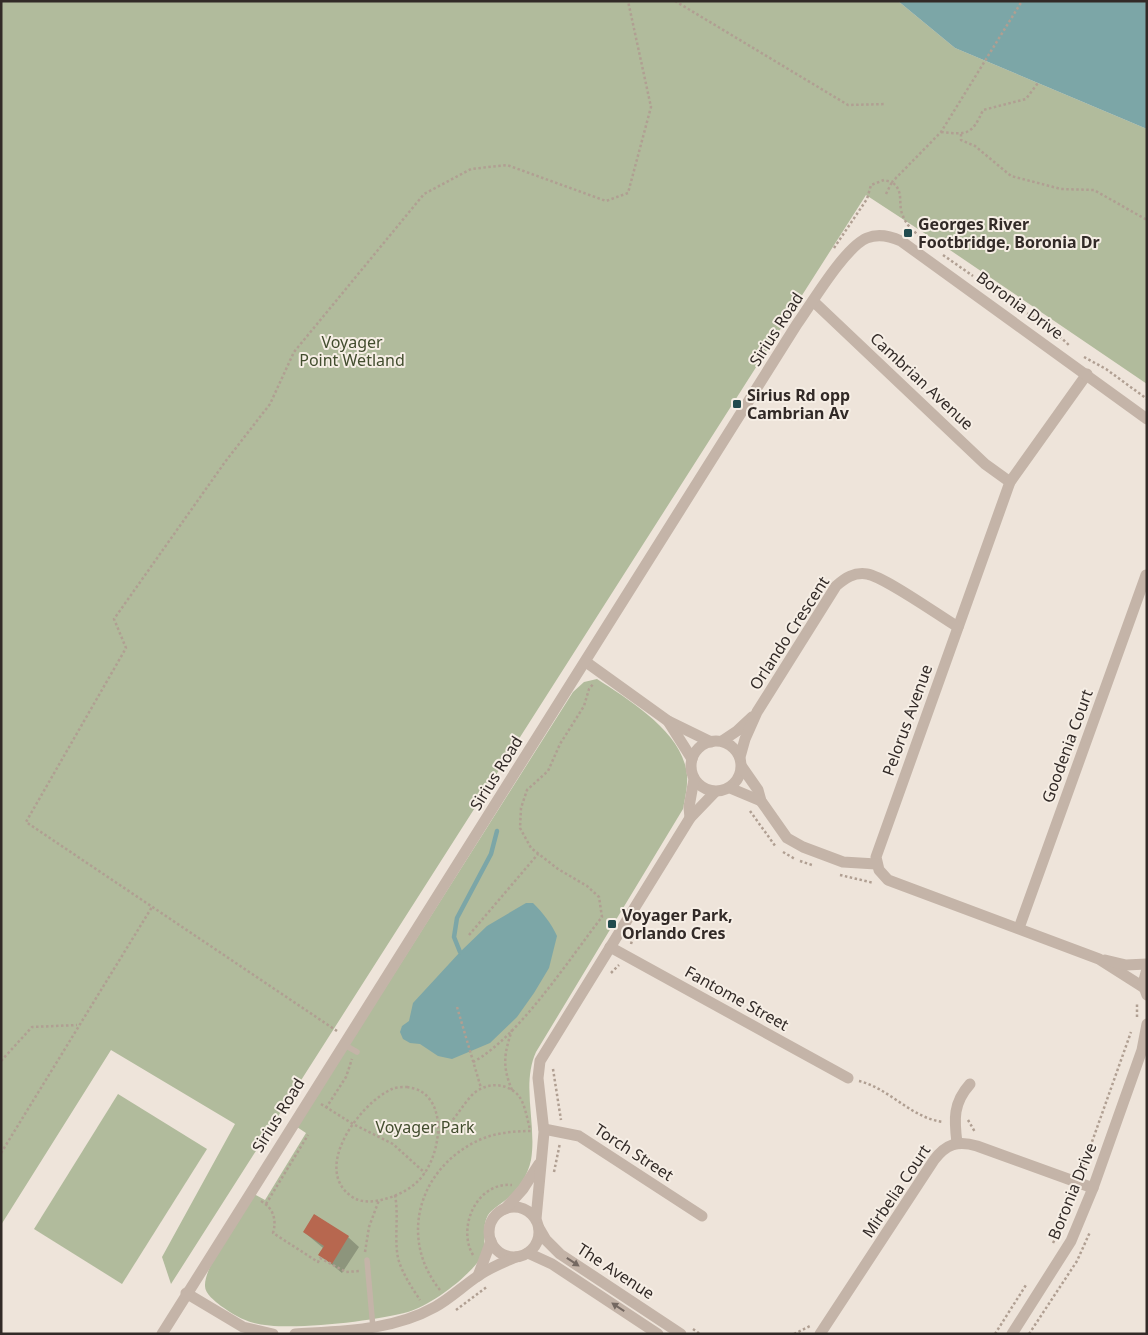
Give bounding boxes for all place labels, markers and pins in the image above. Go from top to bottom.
place label: Georges River Footbridge, Boronia Dr [918,213,1100,253]
marker: Georges River Footbridge, Boronia Dr [902,227,914,239]
place label: Sirius Rd opp Cambrian Av [747,384,850,424]
marker: Sirius Rd opp Cambrian Av [731,398,743,410]
place label: Voyager Park, Orlando Cres [622,904,733,944]
marker: Voyager Park, Orlando Cres [606,918,618,930]

